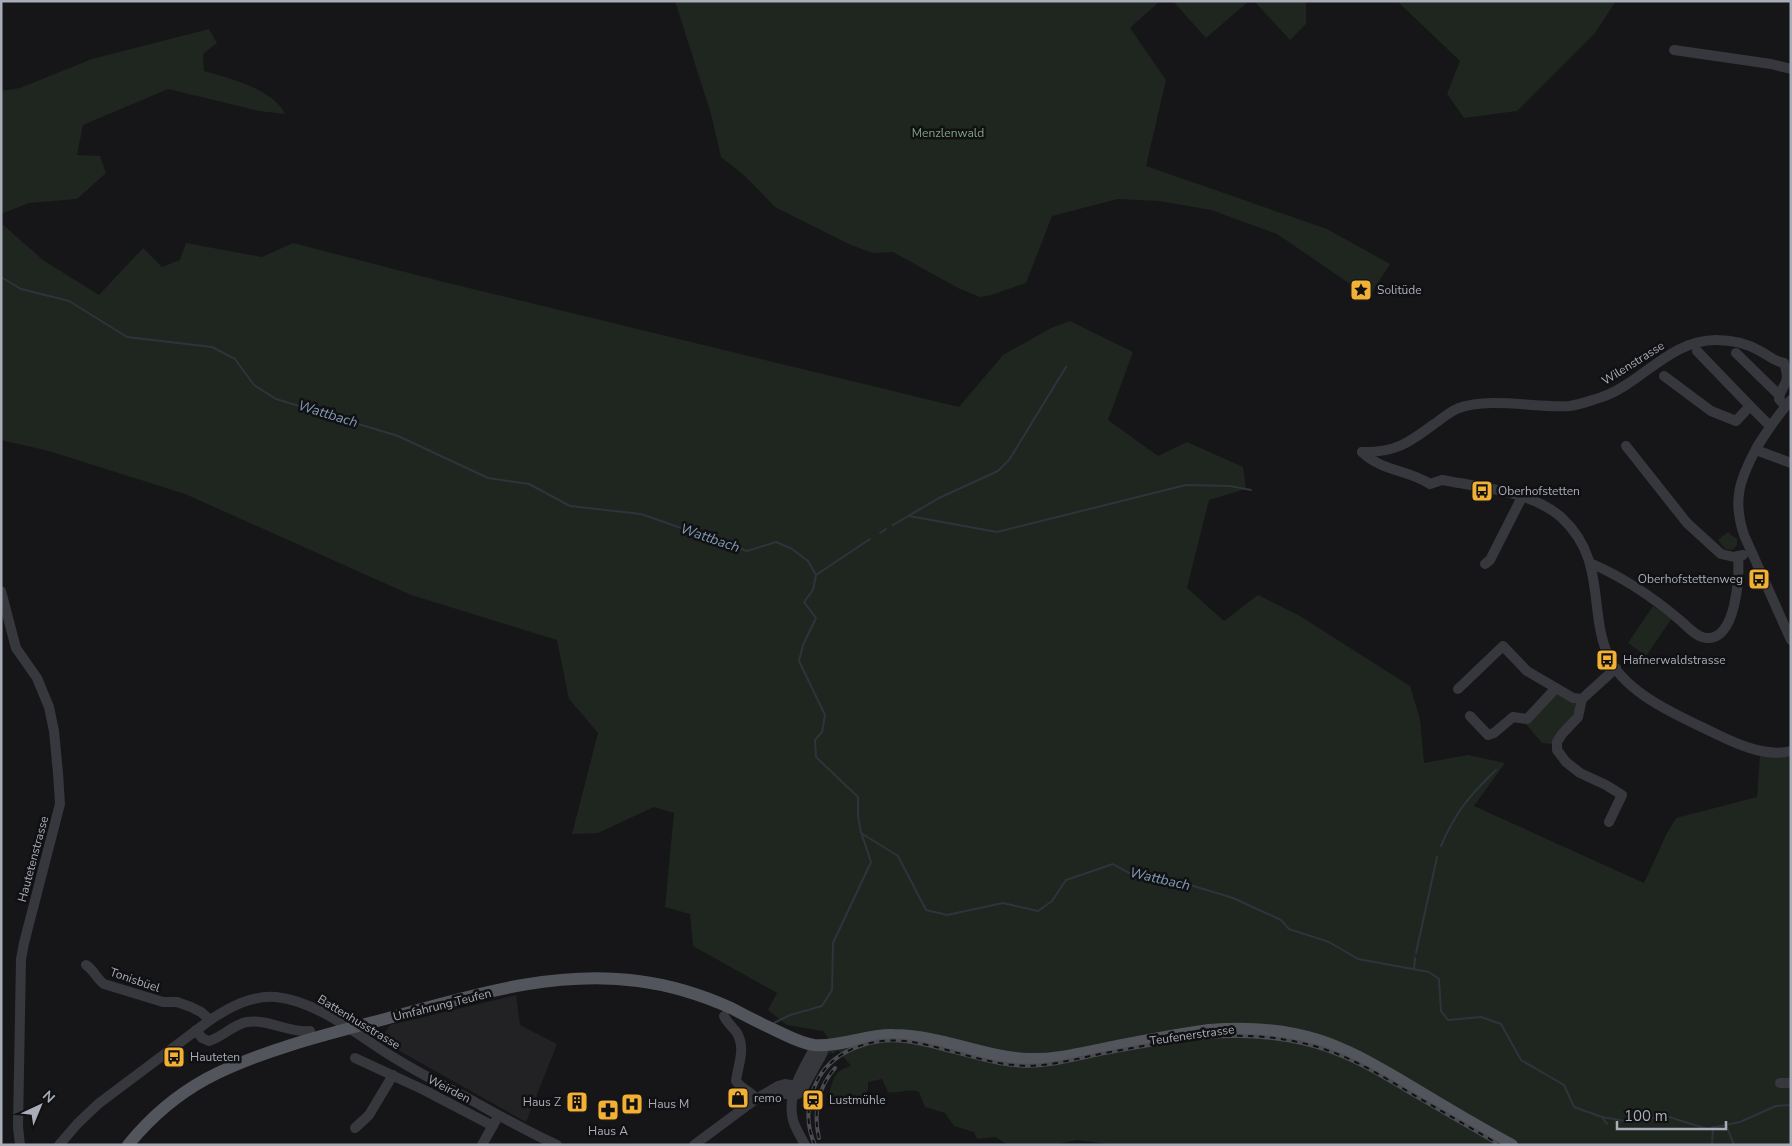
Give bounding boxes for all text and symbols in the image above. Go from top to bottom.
park label: Menzlenwald [912,125,984,141]
place icon: Solitüde [1349,278,1373,302]
place label: Solitüde [1377,282,1422,298]
street label: Wilenstrasse [1599,337,1667,389]
water label: Wattbach [296,396,360,432]
bus stop icon: Oberhofstetten [1470,479,1494,503]
place label: Oberhofstetten [1498,483,1580,499]
water label: Wattbach [678,519,742,557]
bus stop icon: Oberhofstettenweg [1747,567,1771,591]
place label: Oberhofstettenweg [1638,571,1743,587]
bus stop icon: Hafnerwaldstrasse [1595,648,1619,672]
place label: Hafnerwaldstrasse [1623,652,1726,668]
street label: Hautetenstrasse [14,814,52,904]
water label: Wattbach [1128,863,1192,895]
street label: Tonisbüel [108,964,163,996]
street label: Umfahrung Teufen [391,985,493,1025]
street label: Battenhusstrasse [315,991,403,1053]
street label: Teufenerstrasse [1149,1021,1235,1049]
bus stop icon: Hauteten [162,1045,186,1069]
place label: Hauteten [190,1049,240,1065]
street label: Weirden [425,1071,473,1107]
north arrow [15,1081,65,1131]
shop icon: remo [726,1086,750,1110]
text: N [38,1087,59,1107]
station icon: Lustmühle [801,1088,825,1112]
building icon: Haus Z [565,1090,589,1114]
place label: remo [754,1090,782,1106]
hospital icon: Haus M [620,1092,644,1116]
place label: Lustmühle [829,1092,886,1108]
place label: Haus Z [523,1094,561,1110]
place label: Haus M [648,1096,689,1112]
pharmacy icon: Haus A [596,1098,620,1122]
scale bar [1617,1098,1726,1130]
text: 100 m [1624,1106,1668,1126]
place label: Haus A [588,1123,628,1139]

